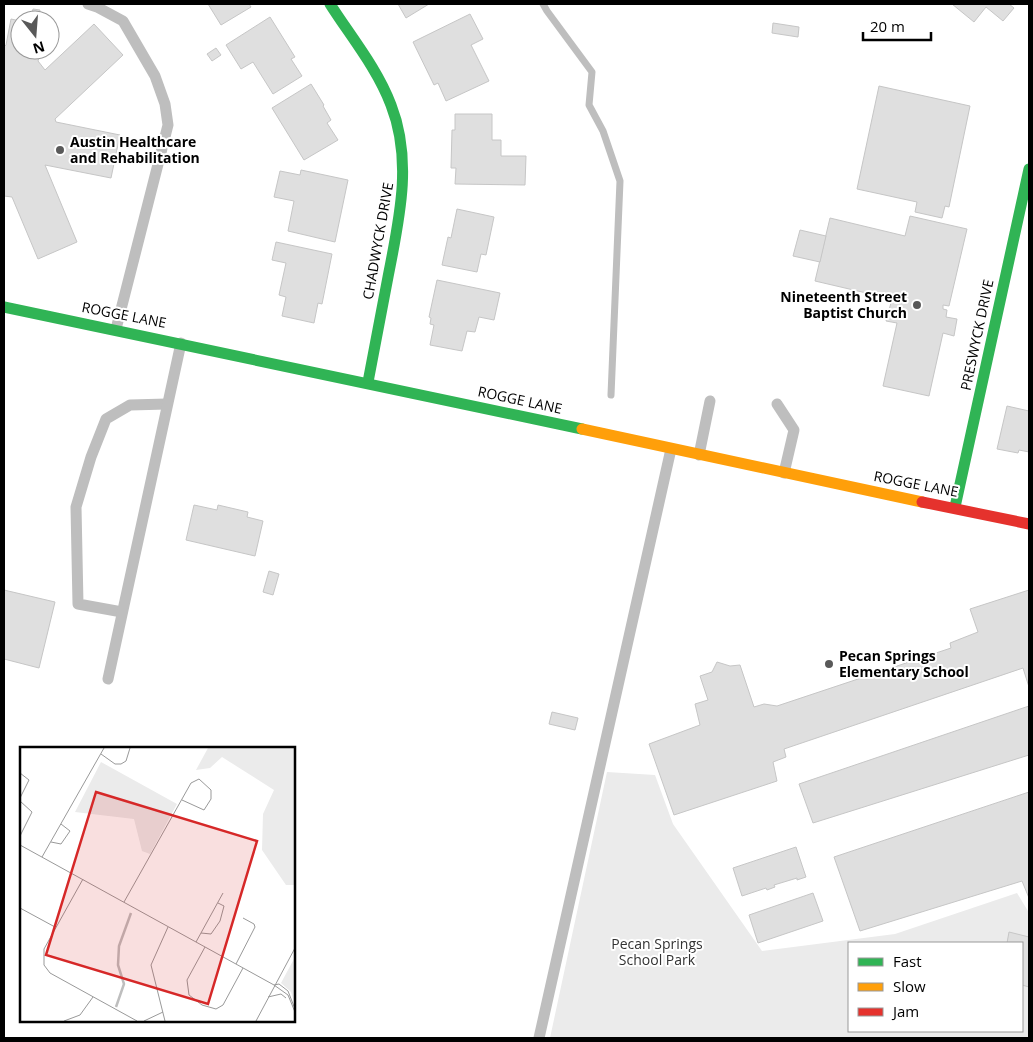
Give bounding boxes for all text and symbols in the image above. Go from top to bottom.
north arrow [10,10,60,60]
scale bar [863,10,930,42]
text: 20 m [870,16,905,36]
text: N [31,37,47,59]
place label: Austin Healthcare and Rehabilitation [70,132,200,167]
marker: Austin Healthcare and Rehabilitation [54,144,66,156]
street label: CHADWYCK DRIVE [358,181,397,301]
street label: PRESWYCK DRIVE [955,278,998,392]
place label: Nineteenth Street Baptist Church [780,287,907,322]
street label: ROGGE LANE [80,297,168,332]
marker: Nineteenth Street Baptist Church [911,299,923,311]
street label: ROGGE LANE [476,381,564,418]
street label: ROGGE LANE [872,466,960,501]
place label: Pecan Springs Elementary School [839,646,969,681]
marker: Pecan Springs Elementary School [823,658,835,670]
inset map [20,747,295,1022]
park label: Pecan Springs School Park [611,934,703,969]
legend [848,942,1023,1032]
text: Fast [893,951,922,971]
text: Slow [893,976,926,996]
text: Jam [891,1001,919,1021]

